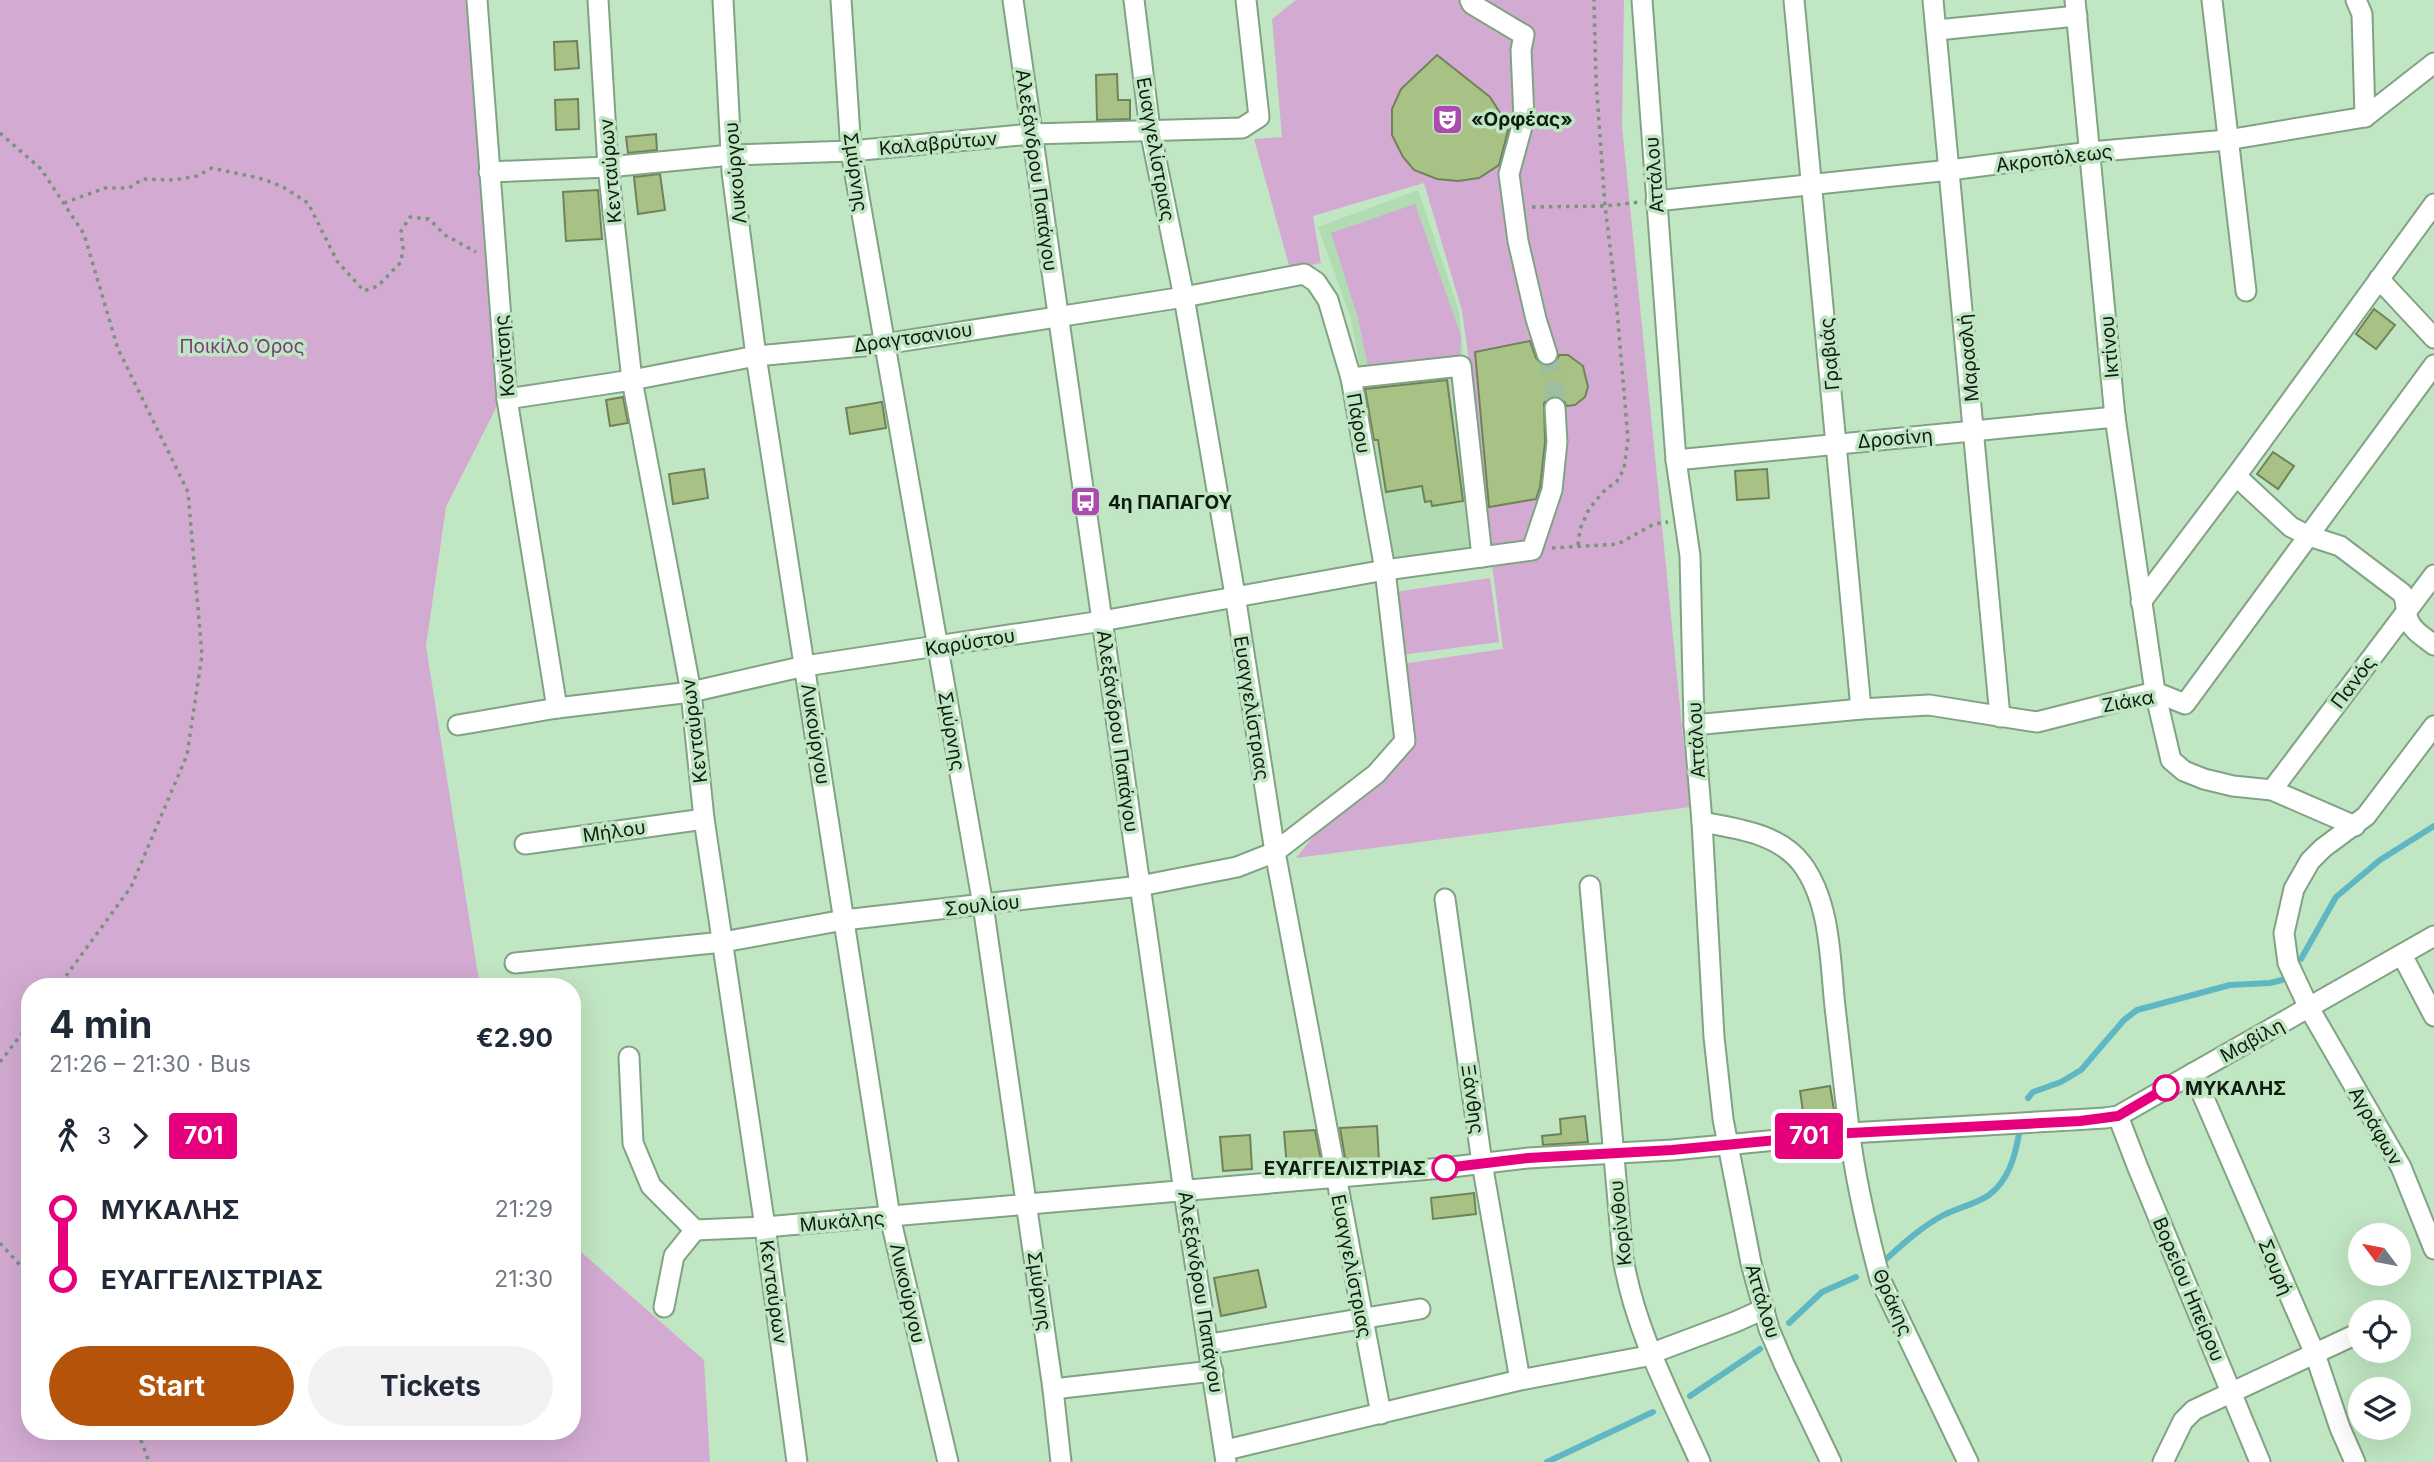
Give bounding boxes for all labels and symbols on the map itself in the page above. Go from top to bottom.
street label: Αλεξάνδρου Παπάγου [1011,67,1062,273]
street label: Ευαγγελίστριας [1132,75,1179,223]
theatre icon: «Ορφέας» [1431,102,1465,136]
place label: «Ορφέας» [1471,108,1573,131]
street label: Κενταύρων [594,118,627,224]
street label: Λυκούργου [720,121,751,225]
street label: Καλαβρύτων [878,127,998,160]
street label: Σμύρνης [839,131,872,213]
street label: Αττάλου [1640,136,1669,214]
street label: Ακροπόλεως [1994,140,2114,177]
street label: Μαρασλή [1953,313,1984,403]
street label: Κονίτσης [489,314,520,398]
street label: Ικτίνου [2095,315,2124,379]
street label: Γραβιάς [1815,317,1844,391]
street label: Δραγτσανιου [852,318,974,357]
park label: Ποικίλο Όρος [179,335,305,358]
street label: Πάρου [1342,391,1375,455]
street label: Δροσίνη [1856,424,1934,453]
bus stop icon: 4η ΠΑΠΑΓΟΥ [1068,485,1102,519]
place label: 4η ΠΑΠΑΓΟΥ [1108,491,1232,514]
street label: Καρύστου [923,624,1017,661]
street label: Αλεξάνδρου Παπάγου [1092,628,1143,834]
street label: Ευαγγελίστριας [1229,634,1274,782]
street label: Πανός [2326,652,2381,713]
street label: Κενταύρων [677,677,712,784]
street label: Λυκούργου [796,682,835,786]
street label: Ζιάκα [2100,686,2156,717]
street label: Σμύρνης [933,690,970,772]
street label: Αττάλου [1683,701,1710,779]
street label: Μήλου [581,816,647,847]
street label: Σουλίου [943,890,1021,921]
street label: Μαβίλη [2216,1013,2288,1067]
street label: Ξάνθης [1456,1063,1489,1135]
marker: ΜΥΚΑΛΗΣ [2153,1075,2179,1101]
place label: ΜΥΚΑΛΗΣ [2185,1077,2286,1100]
street label: Αγράφων [2344,1083,2407,1170]
line badge: 701 [1769,1113,1849,1159]
marker: ΕΥΑΓΓΕΛΙΣΤΡΙΑΣ [1432,1155,1458,1181]
place label: ΕΥΑΓΓΕΛΙΣΤΡΙΑΣ [1264,1157,1426,1180]
street label: Κορίνθου [1605,1179,1636,1267]
street label: Αλεξάνδρου Παπάγου [1173,1190,1228,1395]
street label: Ευαγγελίστριας [1326,1192,1377,1340]
street label: Μυκάλης [799,1206,886,1237]
street label: Βορείου Ηπείρου [2148,1214,2229,1365]
north arrow [2348,1223,2412,1286]
street label: Σουρή [2254,1236,2298,1299]
street label: Κενταύρων [755,1239,792,1346]
street label: Λυκούργου [885,1241,930,1345]
street label: Σμύρνης [1023,1250,1056,1332]
street label: Αττάλου [1740,1261,1785,1341]
street label: Θράκης [1868,1265,1917,1339]

